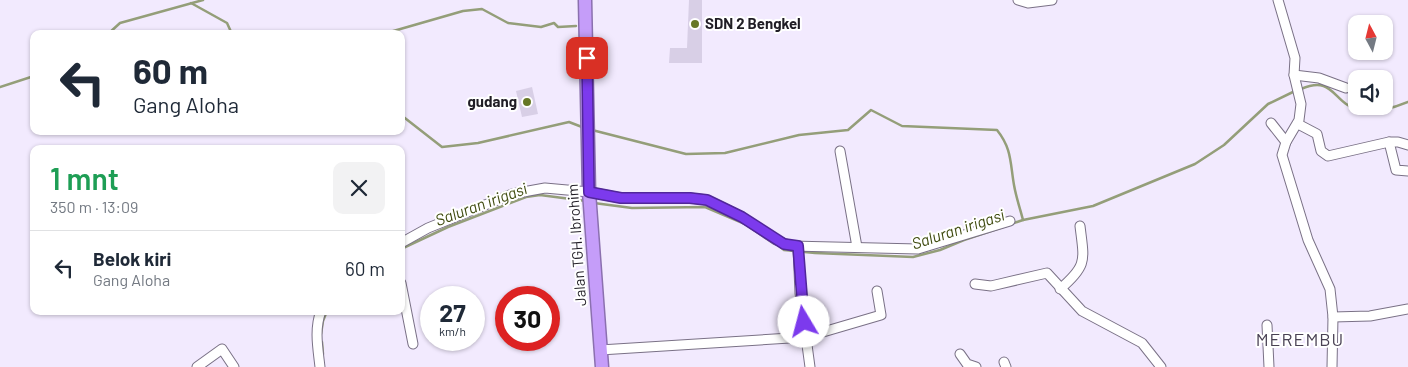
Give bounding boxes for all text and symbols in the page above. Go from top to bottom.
place label: SDN 2 Bengkel [705,14,801,32]
north arrow [1348,15,1392,60]
map controls [1348,15,1393,115]
marker: SDN 2 Bengkel [689,18,701,30]
pin [566,37,608,79]
icon: arrive [573,44,601,72]
text: 60 m [133,49,208,91]
icon: left [50,50,115,115]
button: sound [1348,70,1393,115]
text: Gang Aloha [133,91,239,117]
place label: gudang [468,92,517,110]
marker: gudang [521,96,533,108]
text: 1 mnt [50,160,119,196]
button: close [333,162,385,214]
water label: Saluran irigasi [432,178,529,229]
street label: Jalan TGH. Ibrohim [563,183,589,307]
text: 350 m · 13:09 [50,197,138,216]
water label: Saluran irigasi [909,205,1007,252]
text: Belok kiri [93,247,171,270]
icon: left [50,254,78,282]
text: 60 m [345,257,385,280]
text: Gang Aloha [93,270,170,289]
speed limit sign: 30 [495,286,560,351]
position arrow [777,295,829,347]
text: 27 [439,297,466,327]
text: km/h [439,324,466,338]
district label: MEREMBU [1256,328,1344,350]

